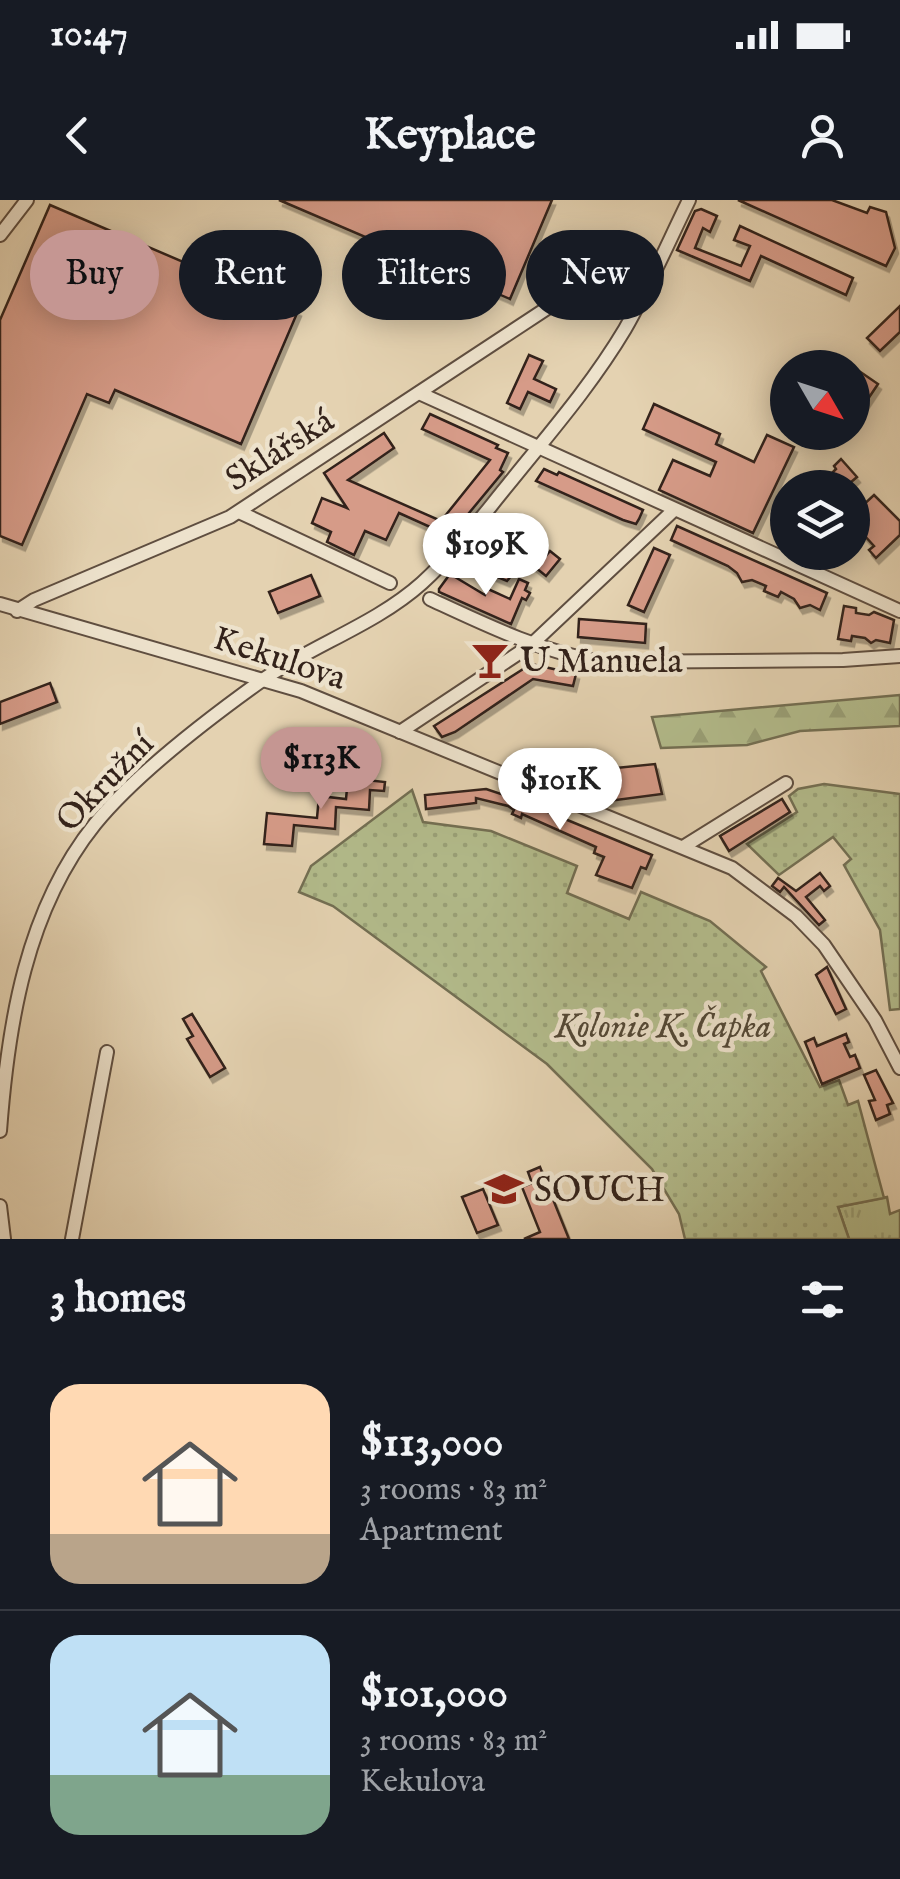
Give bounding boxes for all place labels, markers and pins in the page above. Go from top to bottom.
pin: $109K [416,513,556,598]
bar icon: U Manuela [469,639,511,681]
place label: U Manuela [520,640,684,685]
pin: $113K [251,727,391,812]
pin: $101K [490,748,630,833]
school or university icon: SOUCH [483,1168,525,1210]
place label: SOUCH [534,1169,665,1214]

